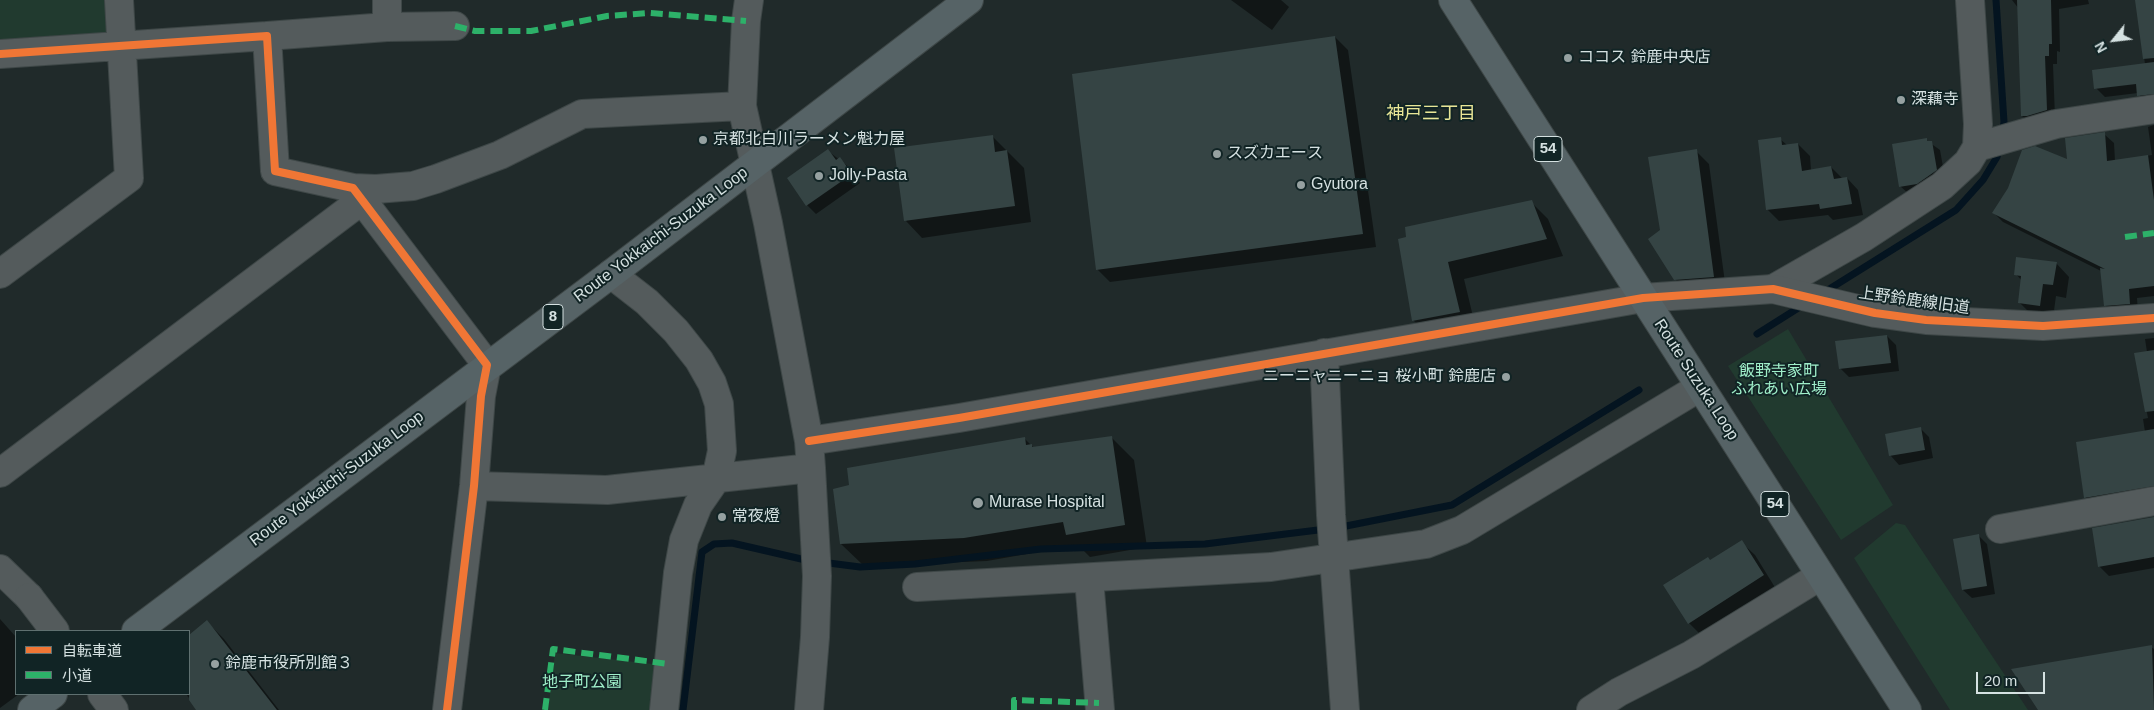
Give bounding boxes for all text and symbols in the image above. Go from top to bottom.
north arrow [2089,15,2139,65]
text: N [2091,39,2110,56]
place label: ココス 鈴鹿中央店 [1578,48,1710,68]
marker: ココス 鈴鹿中央店 [1562,52,1574,64]
place label: 深藕寺 [1911,90,1959,110]
marker: 深藕寺 [1895,94,1907,106]
district label: 神戸三丁目 [1386,103,1476,125]
place label: 京都北白川ラーメン魁力屋 [713,130,905,150]
marker: 京都北白川ラーメン魁力屋 [697,134,709,146]
road number: 54 [1534,136,1562,162]
place label: スズカエース [1227,144,1323,164]
marker: スズカエース [1211,148,1223,160]
street label: Route Yokkaichi-Suzuka Loop [570,163,752,307]
place label: Jolly-Pasta [829,166,907,186]
marker: Jolly-Pasta [813,170,825,182]
place label: Gyutora [1311,175,1368,195]
marker: Gyutora [1295,179,1307,191]
street label: 上野鈴鹿線旧道 [1857,284,1971,318]
road number: 8 [543,304,563,330]
street label: Route Suzuka Loop [1650,316,1742,444]
park label: 飯野寺家町 ふれあい広場 [1731,362,1827,400]
place label: ニーニャニーニョ 桜小町 鈴鹿店 [1263,367,1496,387]
marker: ニーニャニーニョ 桜小町 鈴鹿店 [1500,371,1512,383]
street label: Route Yokkaichi-Suzuka Loop [246,407,428,551]
road number: 54 [1761,492,1789,516]
place label: Murase Hospital [989,493,1105,513]
marker: Murase Hospital [971,496,985,510]
place label: 常夜燈 [732,507,780,527]
marker: 常夜燈 [716,511,728,523]
legend [15,630,190,695]
text: 自転車道 [62,642,122,659]
place label: 鈴鹿市役所別館３ [225,654,353,674]
marker: 鈴鹿市役所別館３ [209,658,221,670]
scale bar [1979,662,2048,694]
text: 小道 [62,667,92,684]
text: 20 m [1984,672,2017,689]
park label: 地子町公園 [542,673,622,693]

